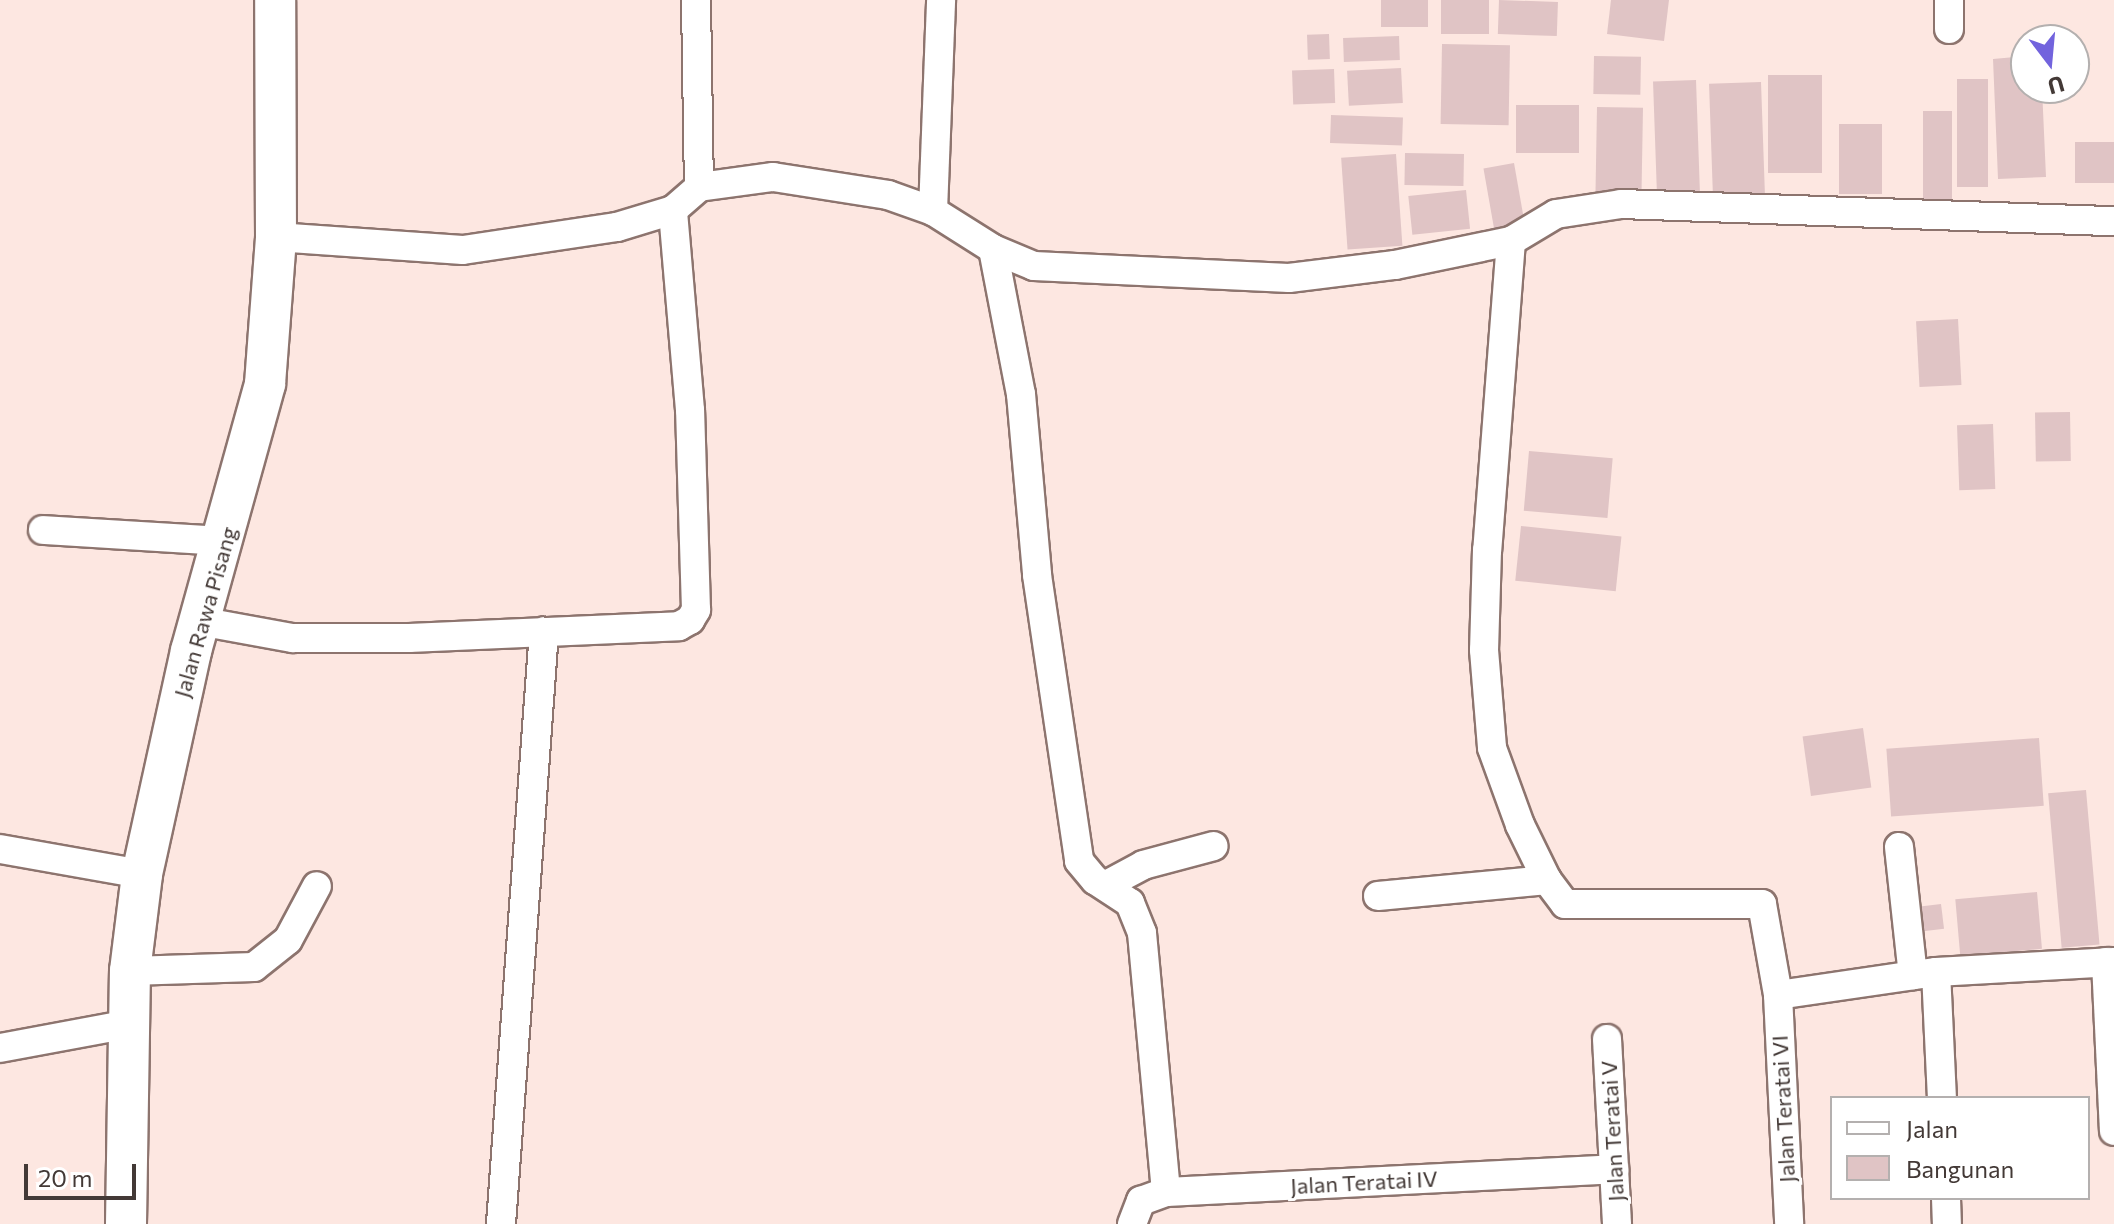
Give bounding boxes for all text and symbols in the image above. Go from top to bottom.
north arrow [2010,24,2090,104]
text: U [2045,70,2068,101]
street label: Jalan Rawa Pisang [168,524,242,700]
street label: Jalan Teratai VI [1766,1035,1800,1183]
street label: Jalan Teratai V [1595,1060,1629,1202]
legend [1830,1096,2090,1200]
text: Jalan [1906,1114,1958,1143]
scale bar [28,1148,140,1198]
text: Bangunan [1906,1154,2014,1183]
text: 20 m [38,1163,92,1192]
street label: Jalan Teratai IV [1290,1165,1438,1199]

